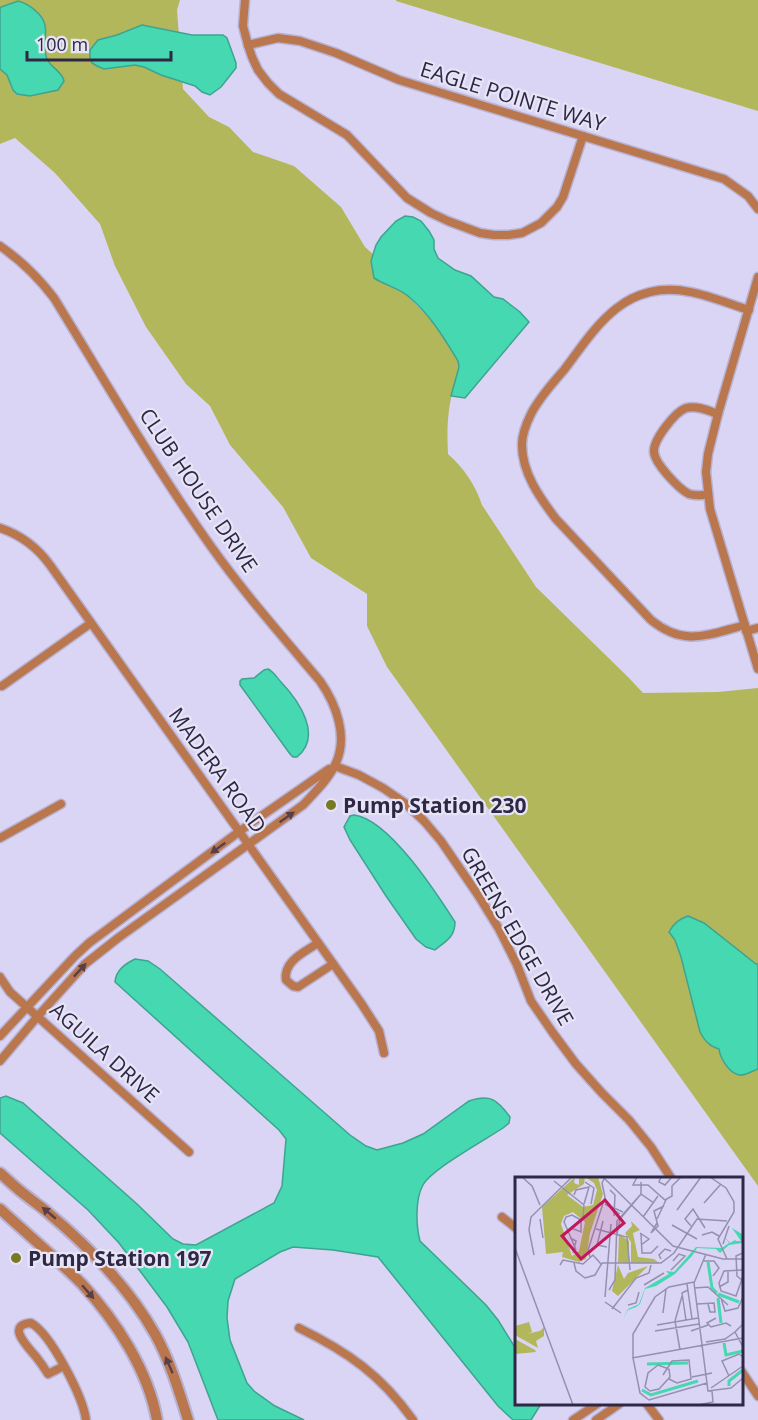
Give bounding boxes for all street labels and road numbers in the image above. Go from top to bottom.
street label: EAGLE POINTE WAY [417,55,609,138]
street label: CLUB HOUSE DRIVE [134,402,264,578]
street label: MADERA ROAD [163,702,273,838]
street label: GREENS EDGE DRIVE [455,842,581,1030]
street label: AGUILA DRIVE [44,996,166,1108]

